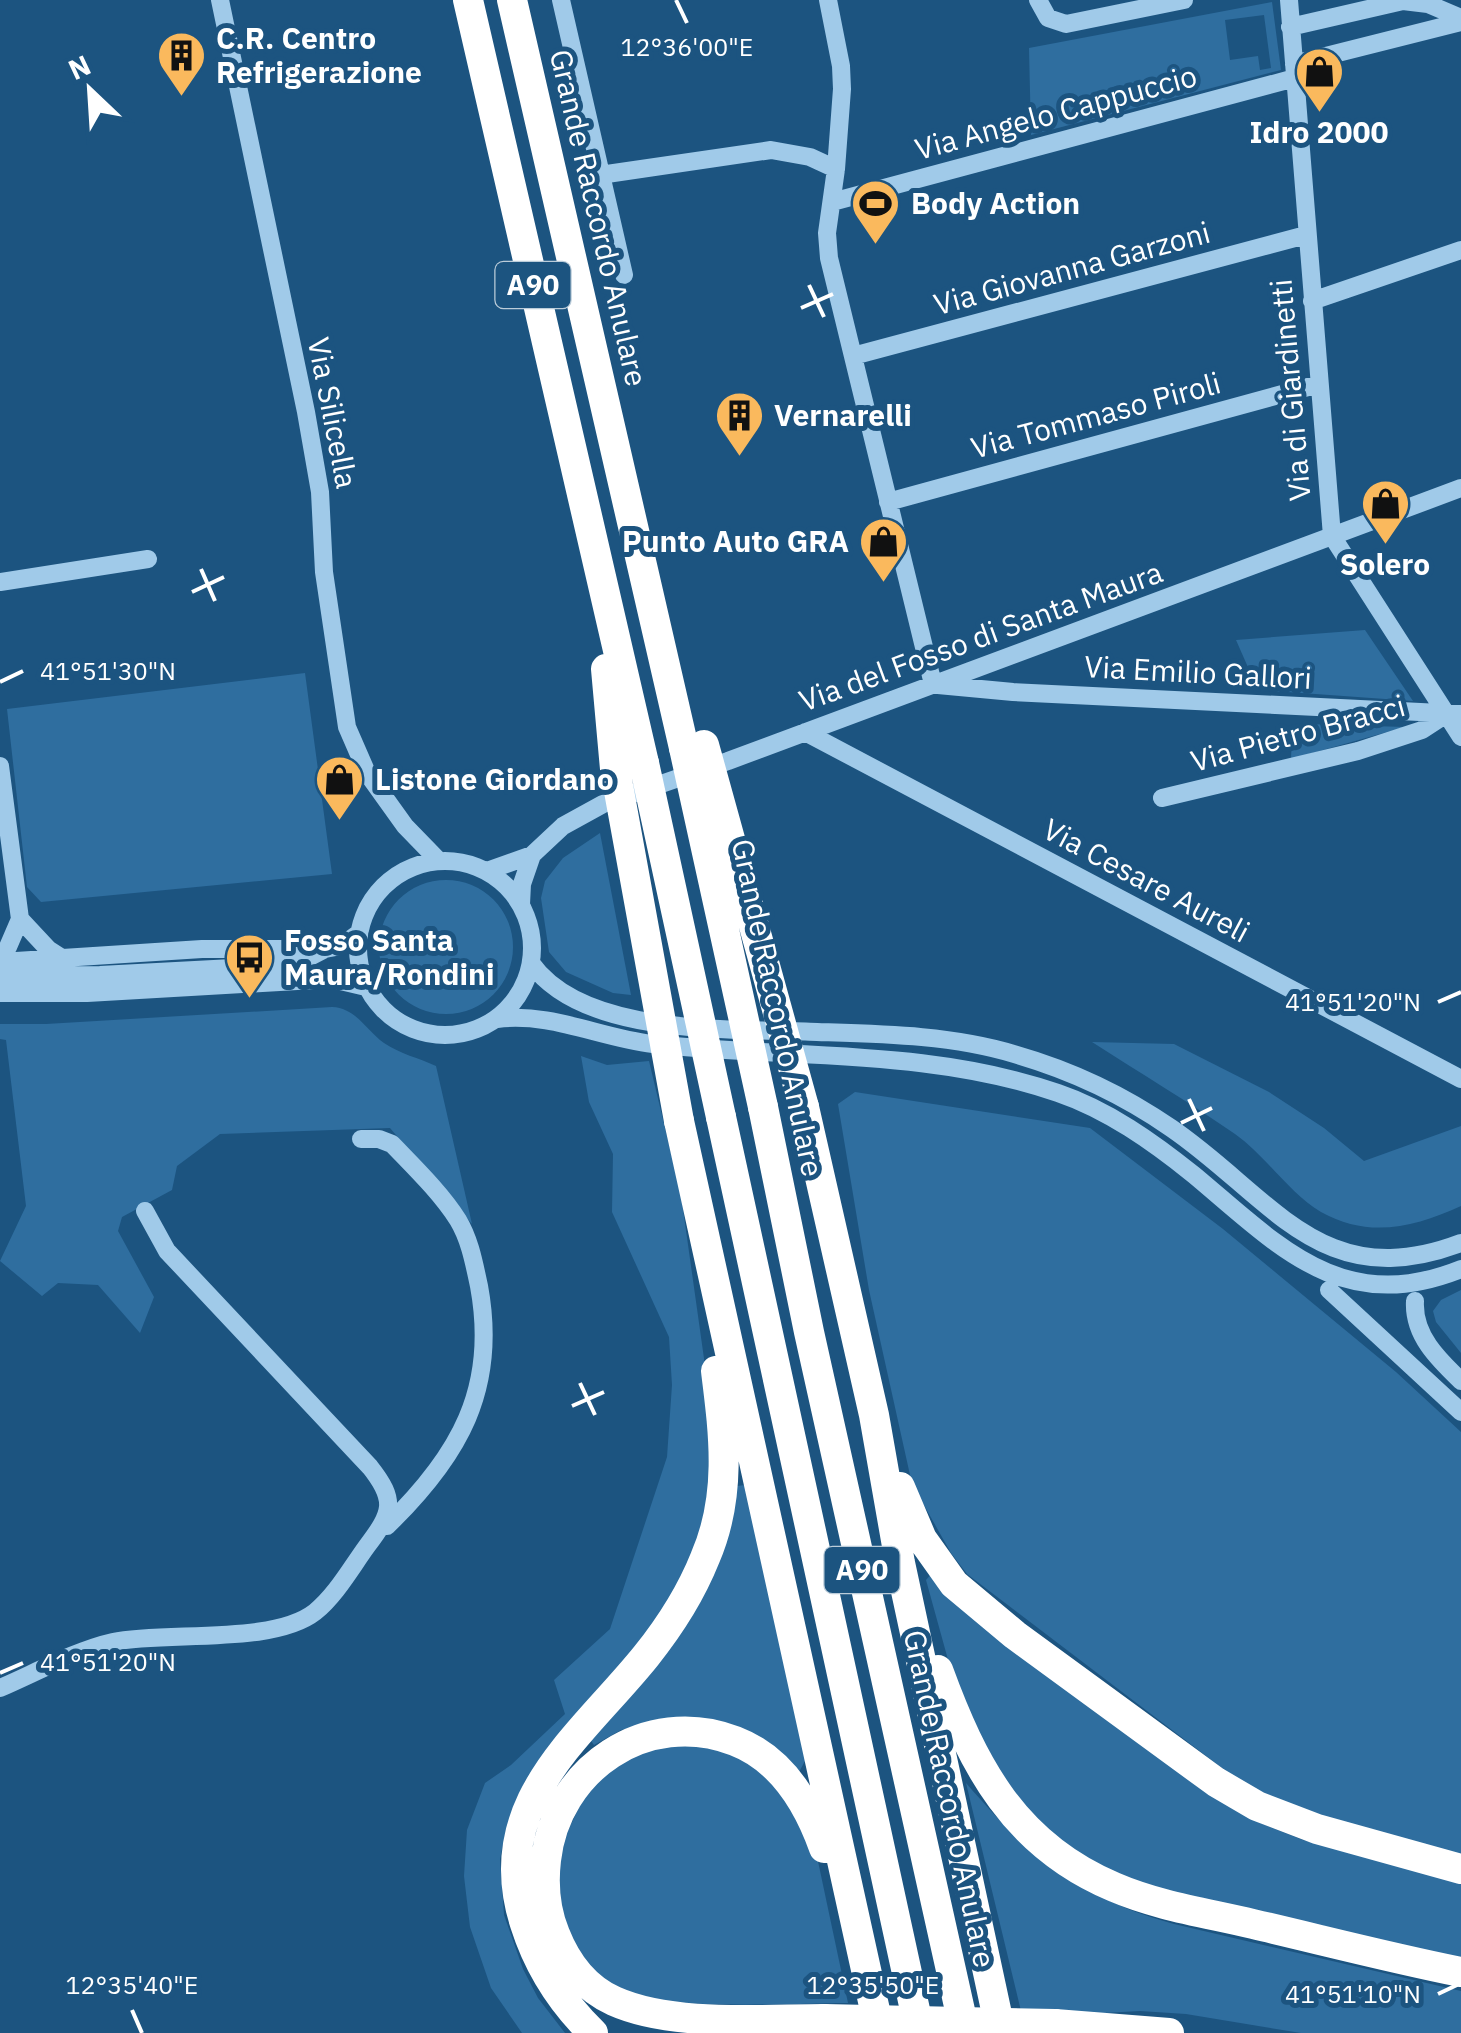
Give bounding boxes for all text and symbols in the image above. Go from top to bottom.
place label: C.R. Centro Refrigerazione [216,18,422,91]
building icon: C.R. Centro Refrigerazione [155,30,207,98]
text: 12°36'00"E [621,30,753,63]
north arrow [40,40,140,140]
text: N [62,46,96,88]
street label: Grande Raccordo Anulare [542,46,657,390]
shop icon: Idro 2000 [1293,46,1345,114]
street label: Via Angelo Cappuccio [910,55,1201,168]
place label: Idro 2000 [1249,112,1389,151]
sports icon: Body Action [850,178,902,246]
place label: Body Action [911,183,1080,222]
street label: Via Giovanna Garzoni [929,212,1214,323]
road number: A90 [496,262,570,308]
street label: Via di Giardinetti [1260,277,1319,503]
street label: Via Silicella [300,334,367,492]
street label: Via Tommaso Piroli [967,362,1225,467]
building icon: Vernarelli [713,390,765,458]
place label: Vernarelli [774,395,912,434]
shop icon: Solero [1359,478,1411,546]
shop icon: Punto Auto GRA [858,516,910,584]
place label: Punto Auto GRA [622,521,849,560]
place label: Solero [1340,544,1430,583]
street label: Via del Fosso di Santa Maura [793,552,1168,720]
street label: Via Emilio Gallori [1083,646,1313,697]
text: 41°51'30"N [40,654,176,687]
street label: Via Pietro Bracci [1186,685,1409,780]
shop icon: Listone Giordano [314,754,366,822]
place label: Listone Giordano [375,759,614,798]
street label: Via Cesare Aureli [1037,809,1257,950]
street label: Grande Raccordo Anulare [724,835,833,1180]
place label: Fosso Santa Maura/Rondini [284,920,495,993]
bus stop icon: Fosso Santa Maura/Rondini [223,932,275,1000]
text: 41°51'20"N [1285,985,1421,1018]
road number: A90 [824,1547,900,1593]
street label: Grande Raccordo Anulare [896,1626,1005,1971]
text: 41°51'20"N [40,1645,176,1678]
text: 12°35'40"E [66,1968,198,2001]
text: 12°35'50"E [807,1968,939,2001]
text: 41°51'10"N [1285,1977,1421,2010]

